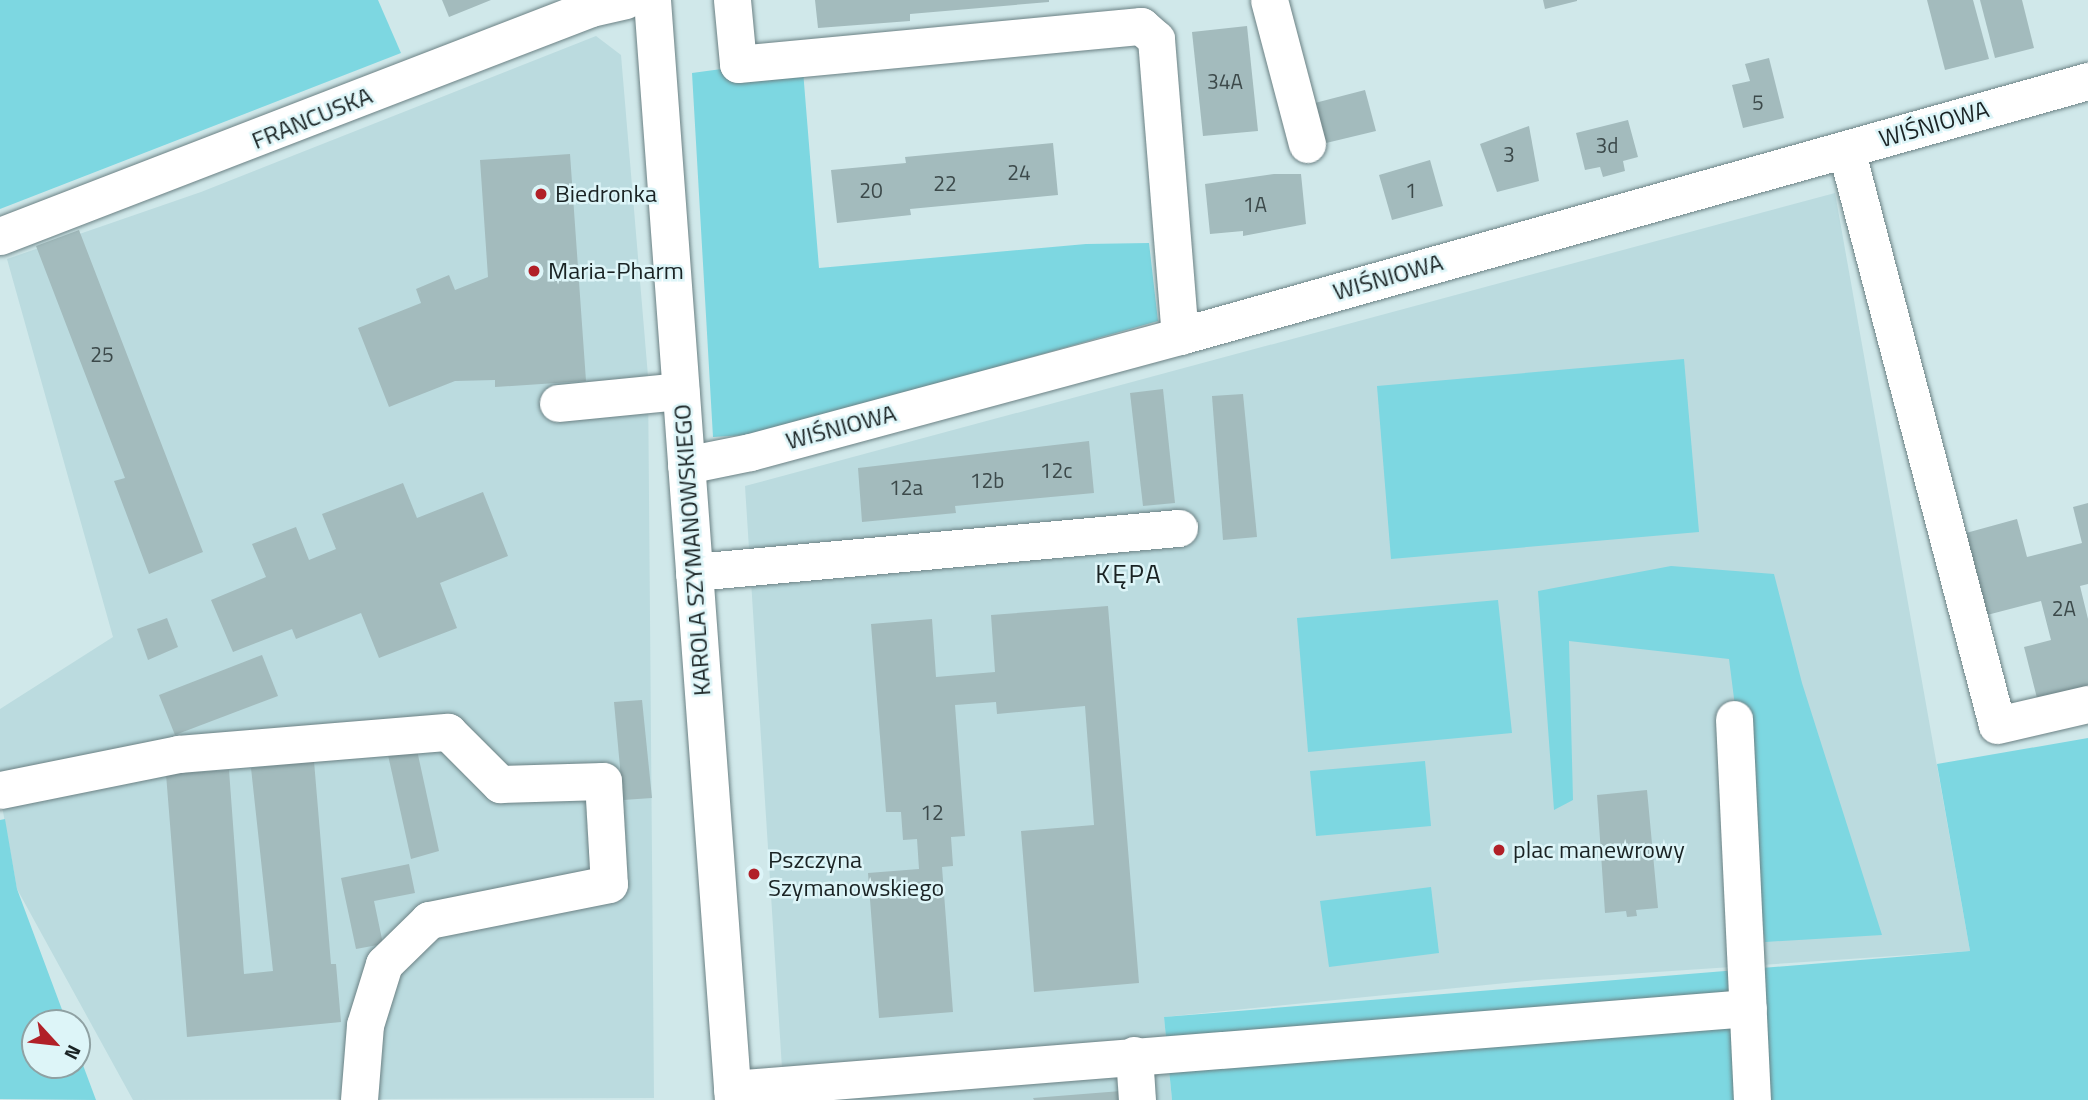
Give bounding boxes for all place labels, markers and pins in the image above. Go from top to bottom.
place label: Biedronka [555,180,657,208]
marker: Biedronka [533,186,549,202]
place label: Maria-Pharm [548,257,684,285]
marker: Maria-Pharm [526,263,542,279]
place label: plac manewrowy [1513,836,1685,864]
marker: plac manewrowy [1491,842,1507,858]
place label: Pszczyna Szymanowskiego [768,846,944,902]
marker: Pszczyna Szymanowskiego [746,866,762,882]

